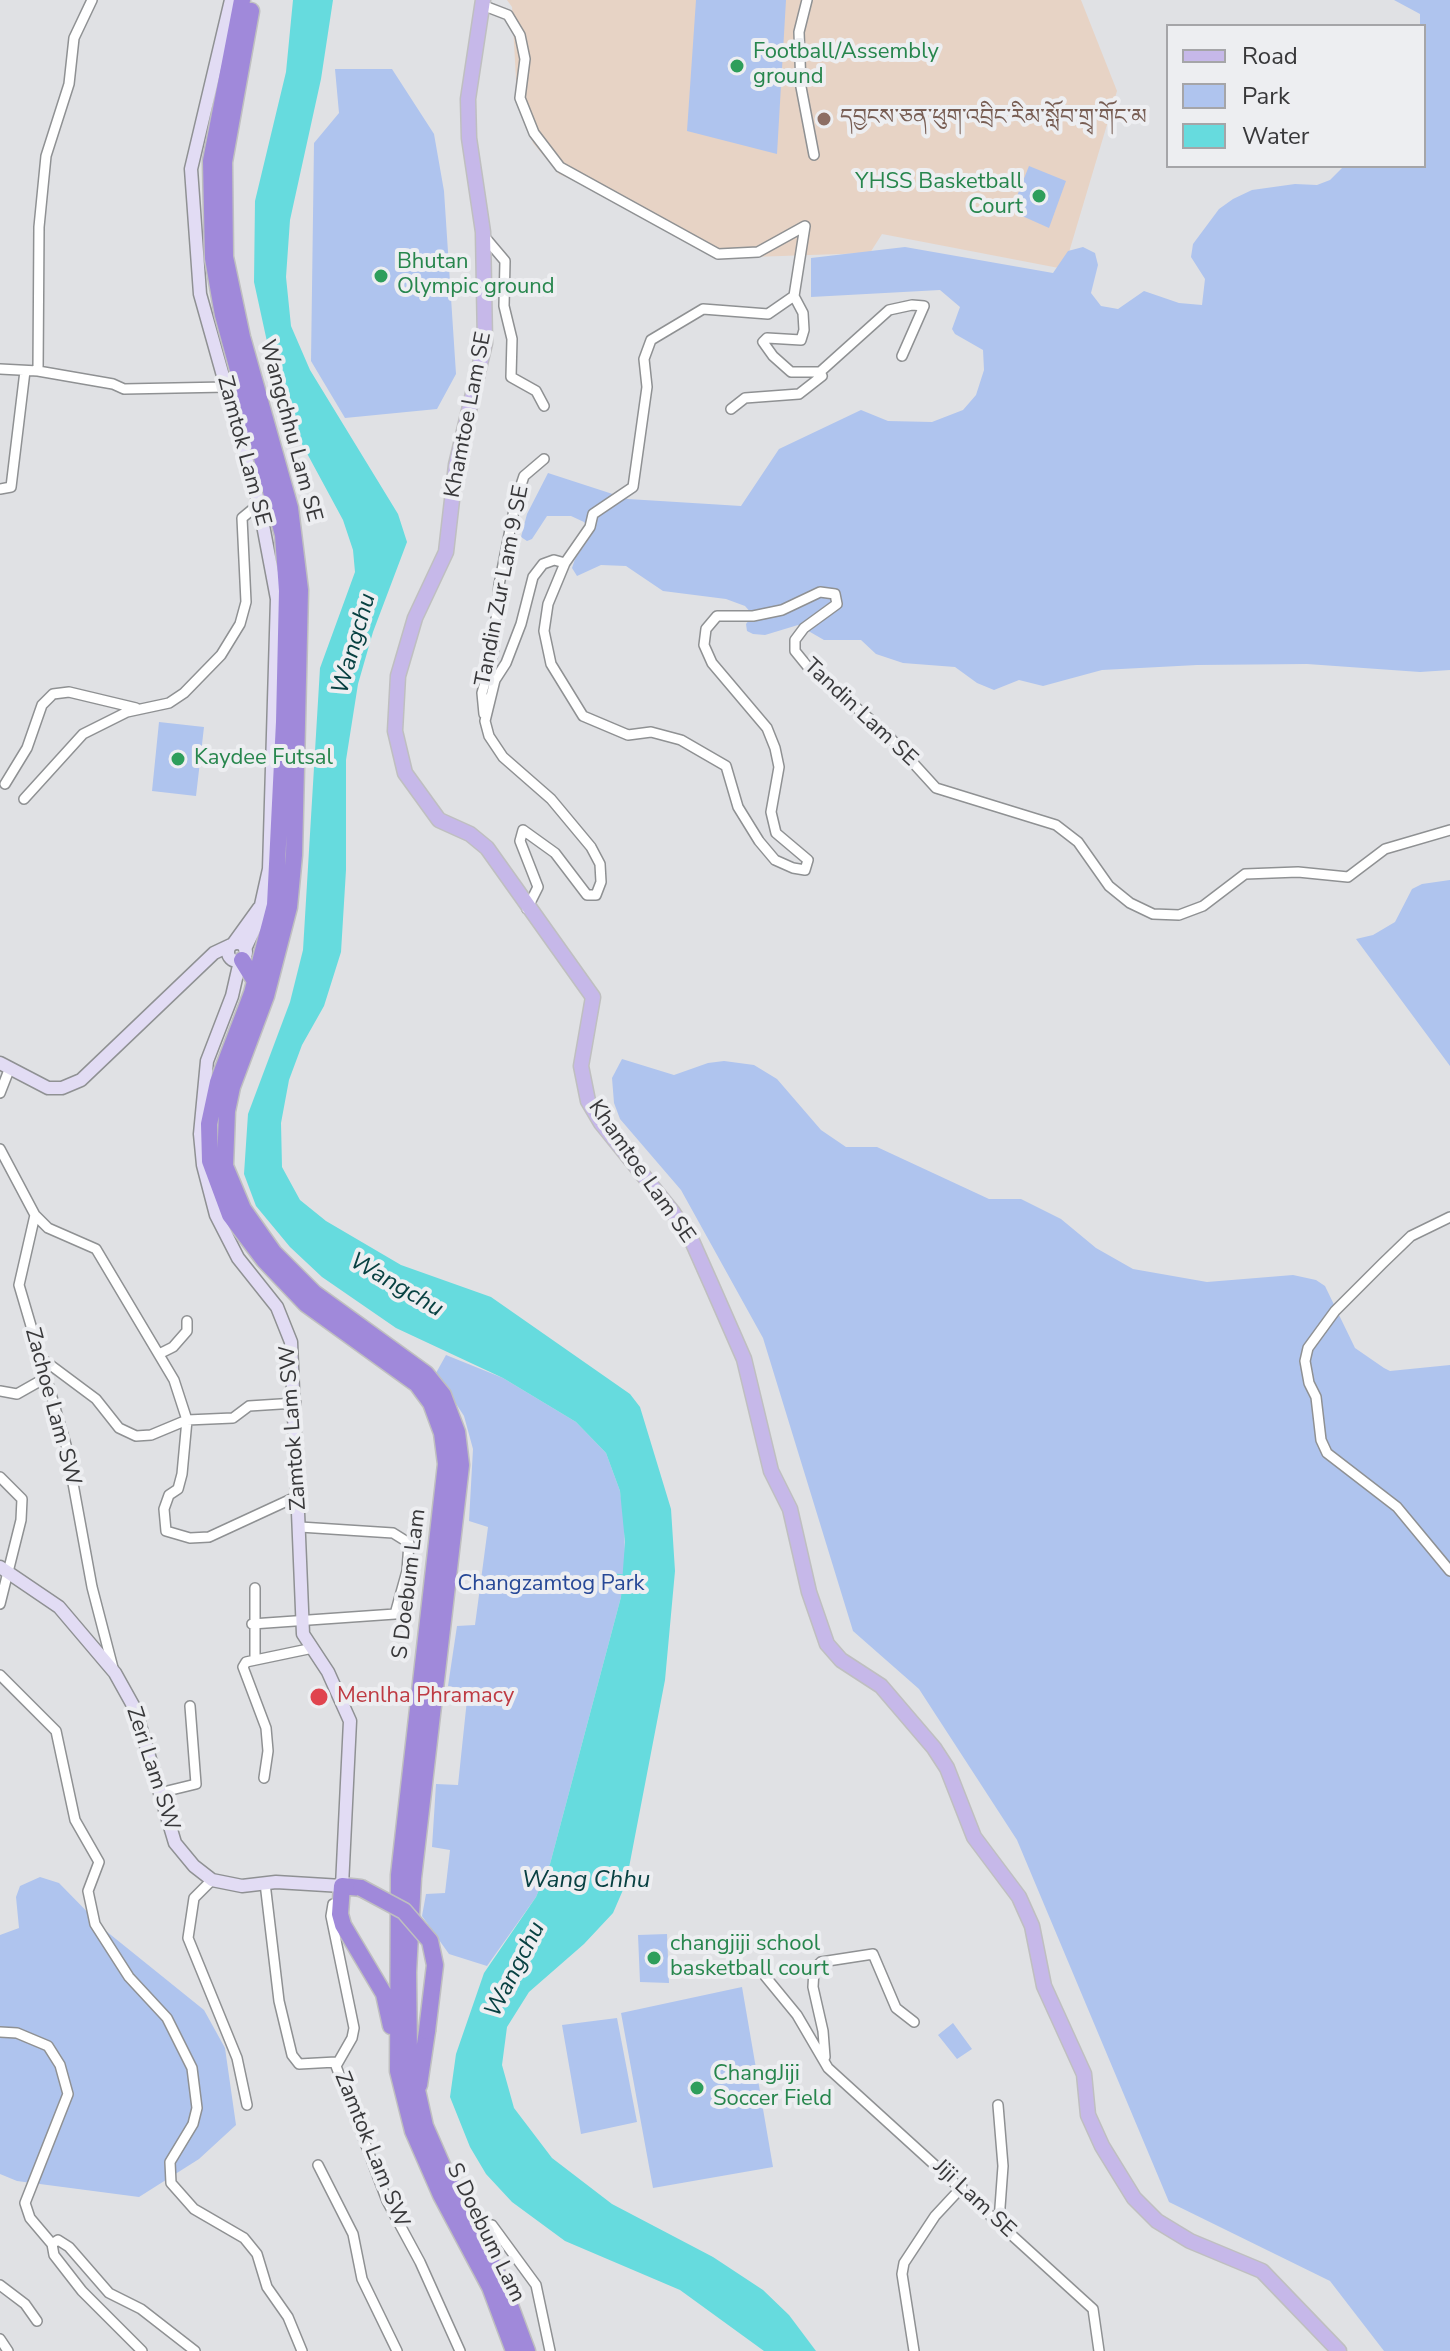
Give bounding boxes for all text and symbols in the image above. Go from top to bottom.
legend [1166,24,1426,168]
place label: Football/Assembly ground [753,40,939,92]
text: Road [1242,40,1298,72]
marker: Football/Assembly ground [728,57,746,75]
text: Park [1242,80,1290,112]
place label: དབྱངས་ཅན་ཕུག་འབྲིང་རིམ་སློབ་གྲྭ་གོང་མ [840,106,1147,132]
marker: དབྱངས་ཅན་ཕུག་འབྲིང་རིམ་སློབ་གྲྭ་གོང་མ [815,110,833,128]
text: Water [1242,120,1309,152]
place label: YHSS Basketball Court [855,170,1023,222]
marker: YHSS Basketball Court [1030,187,1048,205]
place label: Bhutan Olympic ground [397,250,555,302]
marker: Bhutan Olympic ground [372,267,390,285]
street label: Khamtoe Lam SE [440,330,498,500]
street label: Wangchhu Lam SE [253,337,327,525]
street label: Zamtok Lam SE [210,373,276,529]
street label: Tandin Zur Lam 9 SE [471,483,535,689]
water label: Wangchu [327,590,383,698]
street label: Tandin Lam SE [798,653,922,773]
place label: Kaydee Futsal [194,746,333,772]
marker: Kaydee Futsal [169,750,187,768]
street label: Khamtoe Lam SE [582,1095,700,1249]
water label: Wangchu [344,1248,448,1324]
street label: Zachoe Lam SW [18,1325,86,1489]
street label: Zamtok Lam SW [275,1345,313,1511]
street label: S Doebum Lam [388,1507,432,1661]
park label: Changzamtog Park [457,1572,645,1598]
place label: Menlha Phramacy [337,1684,514,1710]
marker: Menlha Phramacy [308,1686,330,1708]
street label: Zeri Lam SW [120,1704,184,1834]
water label: Wang Chhu [522,1867,650,1895]
water label: Wangchu [480,1917,552,2023]
place label: changjiji school basketball court [670,1932,829,1984]
marker: changjiji school basketball court [645,1949,663,1967]
place label: ChangJiji Soccer Field [713,2062,832,2114]
street label: Zamtok Lam SW [328,2068,414,2232]
marker: ChangJiji Soccer Field [688,2079,706,2097]
street label: Jiji Lam SE [927,2154,1021,2244]
street label: S Doebum Lam [440,2159,530,2307]

